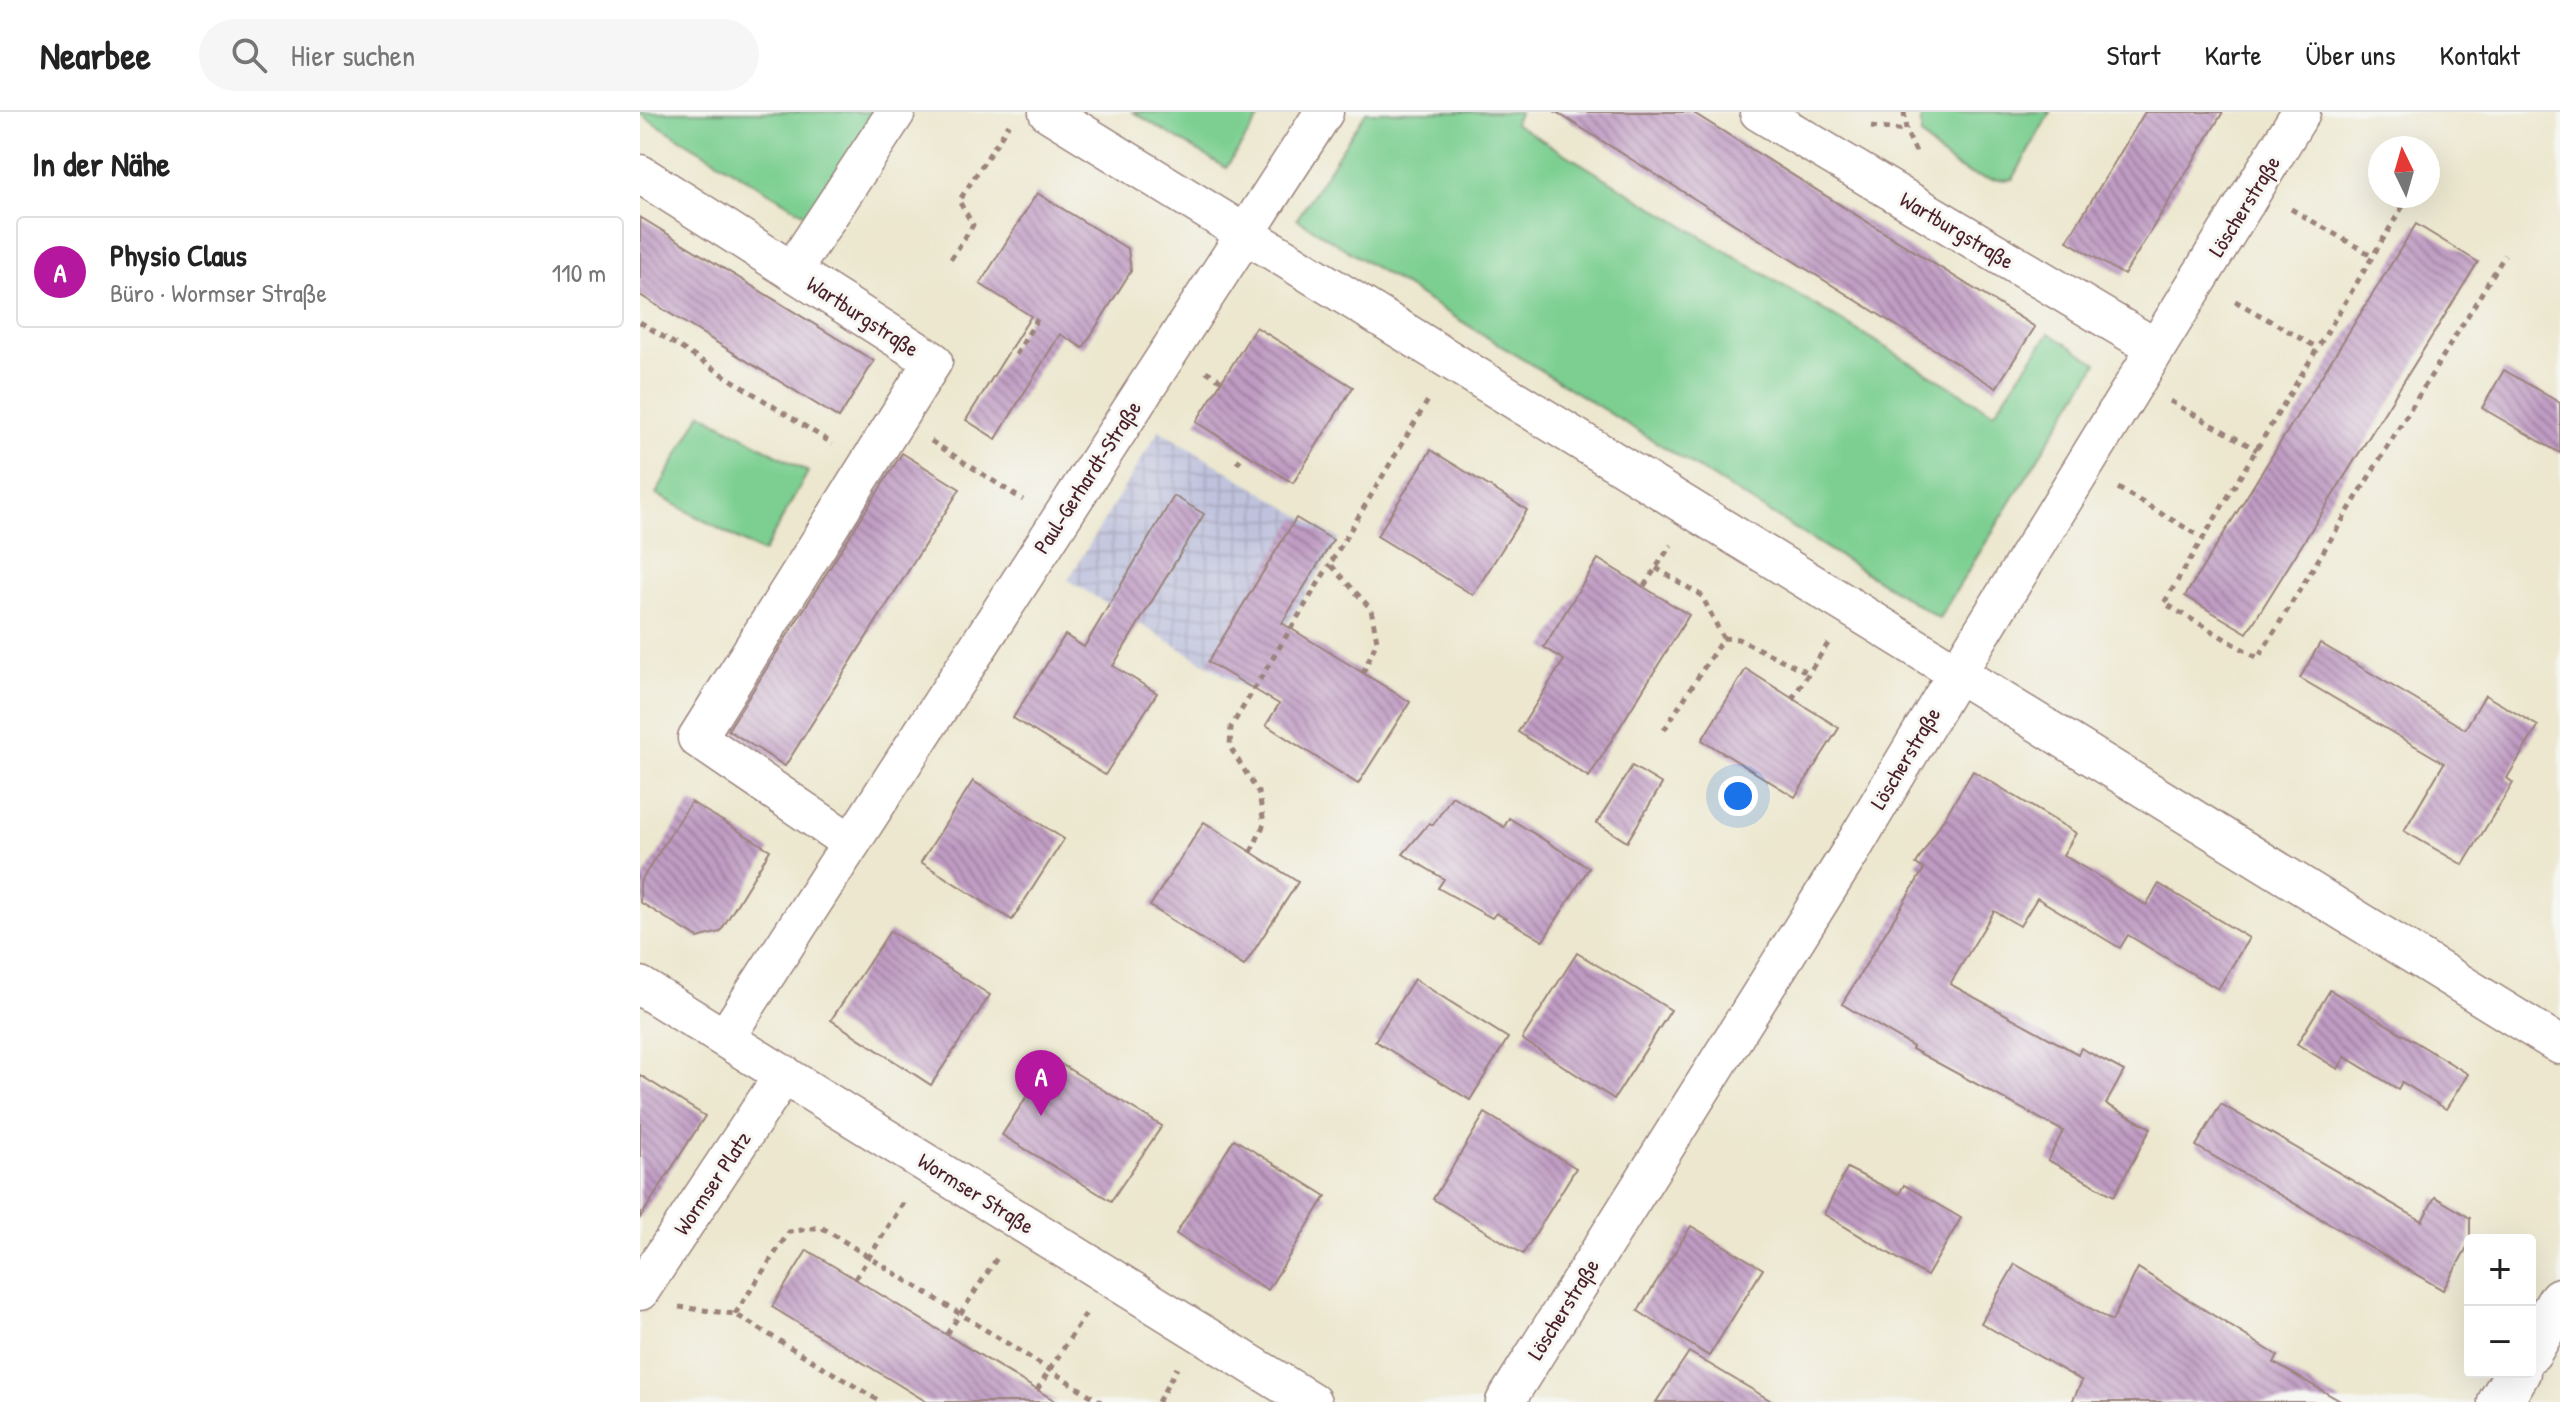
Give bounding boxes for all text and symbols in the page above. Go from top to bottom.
search box [199,19,759,91]
text: Nearbee [40,29,151,81]
icon: search [227,33,271,77]
text: Hier suchen [291,35,415,75]
text: Start [2107,36,2160,74]
text: Karte [2204,36,2262,74]
text: Über uns [2306,36,2396,74]
text: Kontakt [2440,36,2520,74]
north arrow [2368,136,2440,208]
text: In der Nähe [32,141,170,187]
street label: Löscherstraße [2201,149,2287,262]
street label: Wartburgstraße [1894,184,2020,276]
text: Physio Claus [110,235,247,275]
text: A [54,255,66,290]
text: 110 m [552,255,606,290]
street label: Wartburgstraße [801,269,925,364]
text: Büro · Wormser Straße [110,275,327,310]
street label: Paul-Gerhardt-Straße [1026,394,1148,559]
street label: Löscherstraße [1863,701,1947,815]
your location [1718,776,1758,816]
pin: A [1015,1050,1067,1116]
street label: Wormser Platz [666,1125,758,1241]
street label: Wormser Straße [912,1145,1040,1241]
map controls [2464,1234,2536,1378]
button: + [2464,1234,2536,1306]
street label: Löscherstraße [1520,1252,1606,1365]
button: − [2464,1306,2536,1378]

